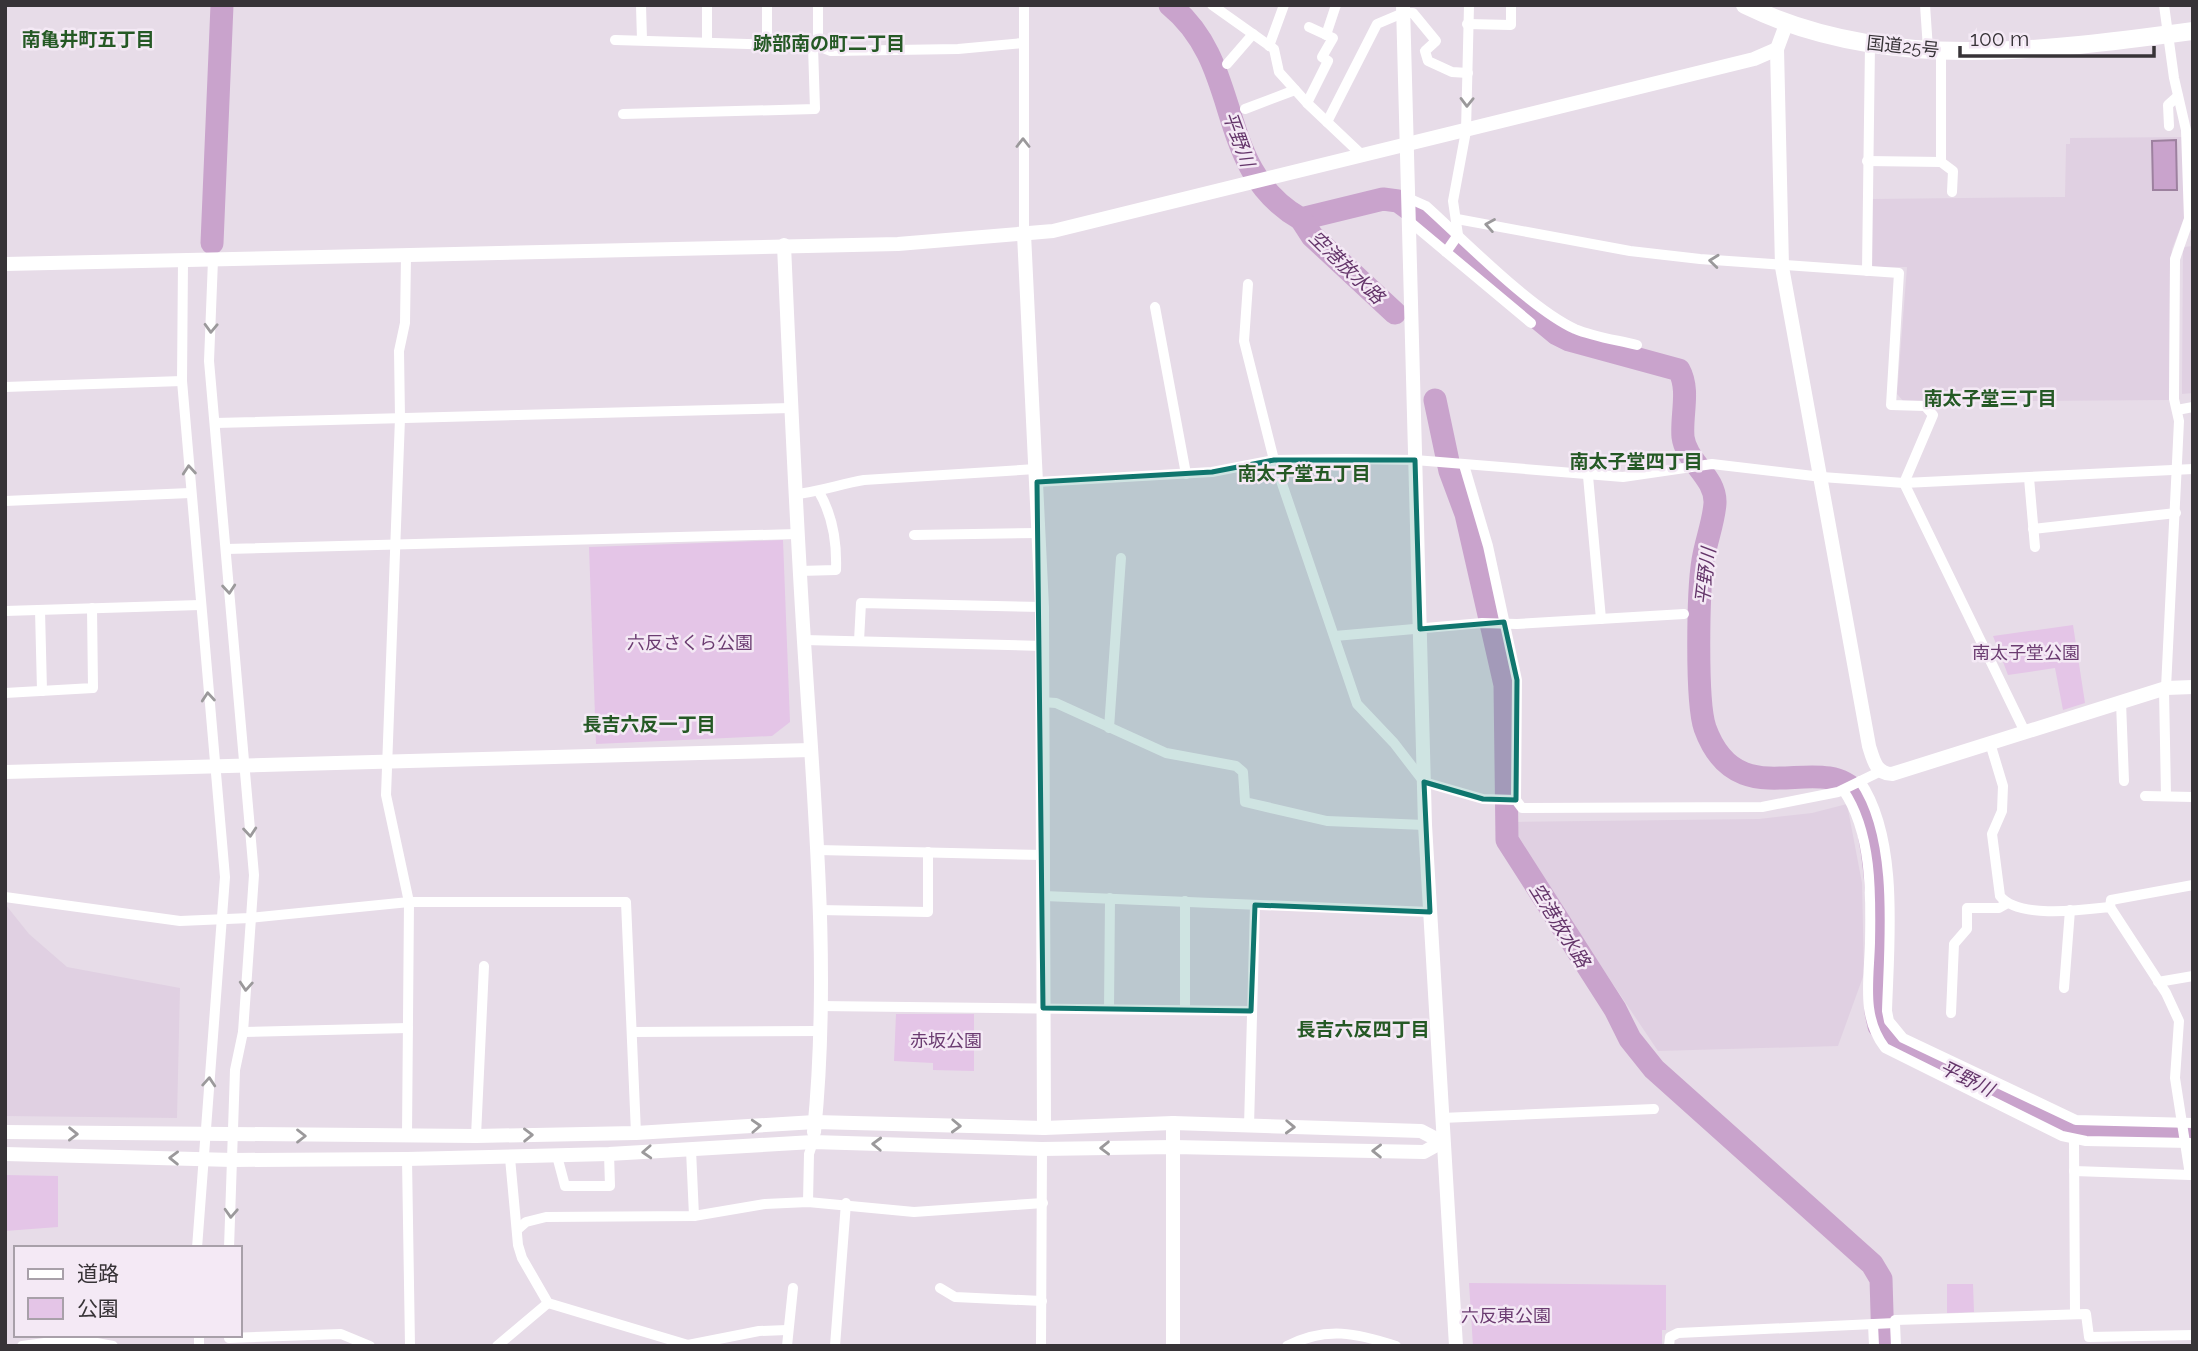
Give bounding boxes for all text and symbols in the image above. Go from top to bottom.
scale bar [1960,14,2154,58]
text: 100 m [1970,26,2029,51]
district label: 南亀井町五丁目 [21,28,155,50]
district label: 跡部南の町二丁目 [753,32,905,54]
street label: 国道25号 [1866,32,1940,60]
one-way arrow [1459,97,1475,108]
water label: 平野川 [1219,108,1260,171]
one-way arrow [1015,138,1031,148]
one-way arrow [1484,218,1496,233]
water label: 空港放水路 [1305,226,1390,309]
one-way arrow [1709,254,1720,269]
one-way arrow [203,323,218,334]
district label: 南太子堂三丁目 [1923,387,2057,409]
district label: 南太子堂四丁目 [1569,450,1703,472]
district label: 南太子堂五丁目 [1237,462,1371,484]
one-way arrow [182,464,197,475]
water label: 平野川 [1691,544,1720,606]
one-way arrow [221,584,236,595]
park label: 六反さくら公園 [627,632,753,653]
park label: 南太子堂公園 [1972,642,2080,663]
one-way arrow [201,691,216,702]
district label: 長吉六反一丁目 [582,713,716,735]
one-way arrow [242,826,257,837]
water label: 空港放水路 [1525,879,1596,973]
one-way arrow [238,981,253,992]
district label: 長吉六反四丁目 [1296,1018,1430,1040]
park label: 赤坂公園 [910,1030,982,1051]
water label: 平野川 [1937,1056,1999,1101]
one-way arrow [202,1076,217,1087]
one-way arrow [952,1118,962,1134]
one-way arrow [751,1119,762,1134]
one-way arrow [1285,1120,1296,1135]
one-way arrow [69,1126,79,1142]
one-way arrow [524,1127,534,1143]
one-way arrow [296,1128,307,1144]
one-way arrow [872,1136,882,1152]
one-way arrow [1099,1140,1110,1156]
one-way arrow [1371,1143,1381,1159]
one-way arrow [641,1145,652,1160]
one-way arrow [169,1150,179,1166]
one-way arrow [224,1207,239,1218]
legend [14,1246,242,1337]
text: 道路 [77,1261,119,1286]
text: 公園 [77,1296,119,1321]
park label: 六反東公園 [1461,1305,1551,1326]

